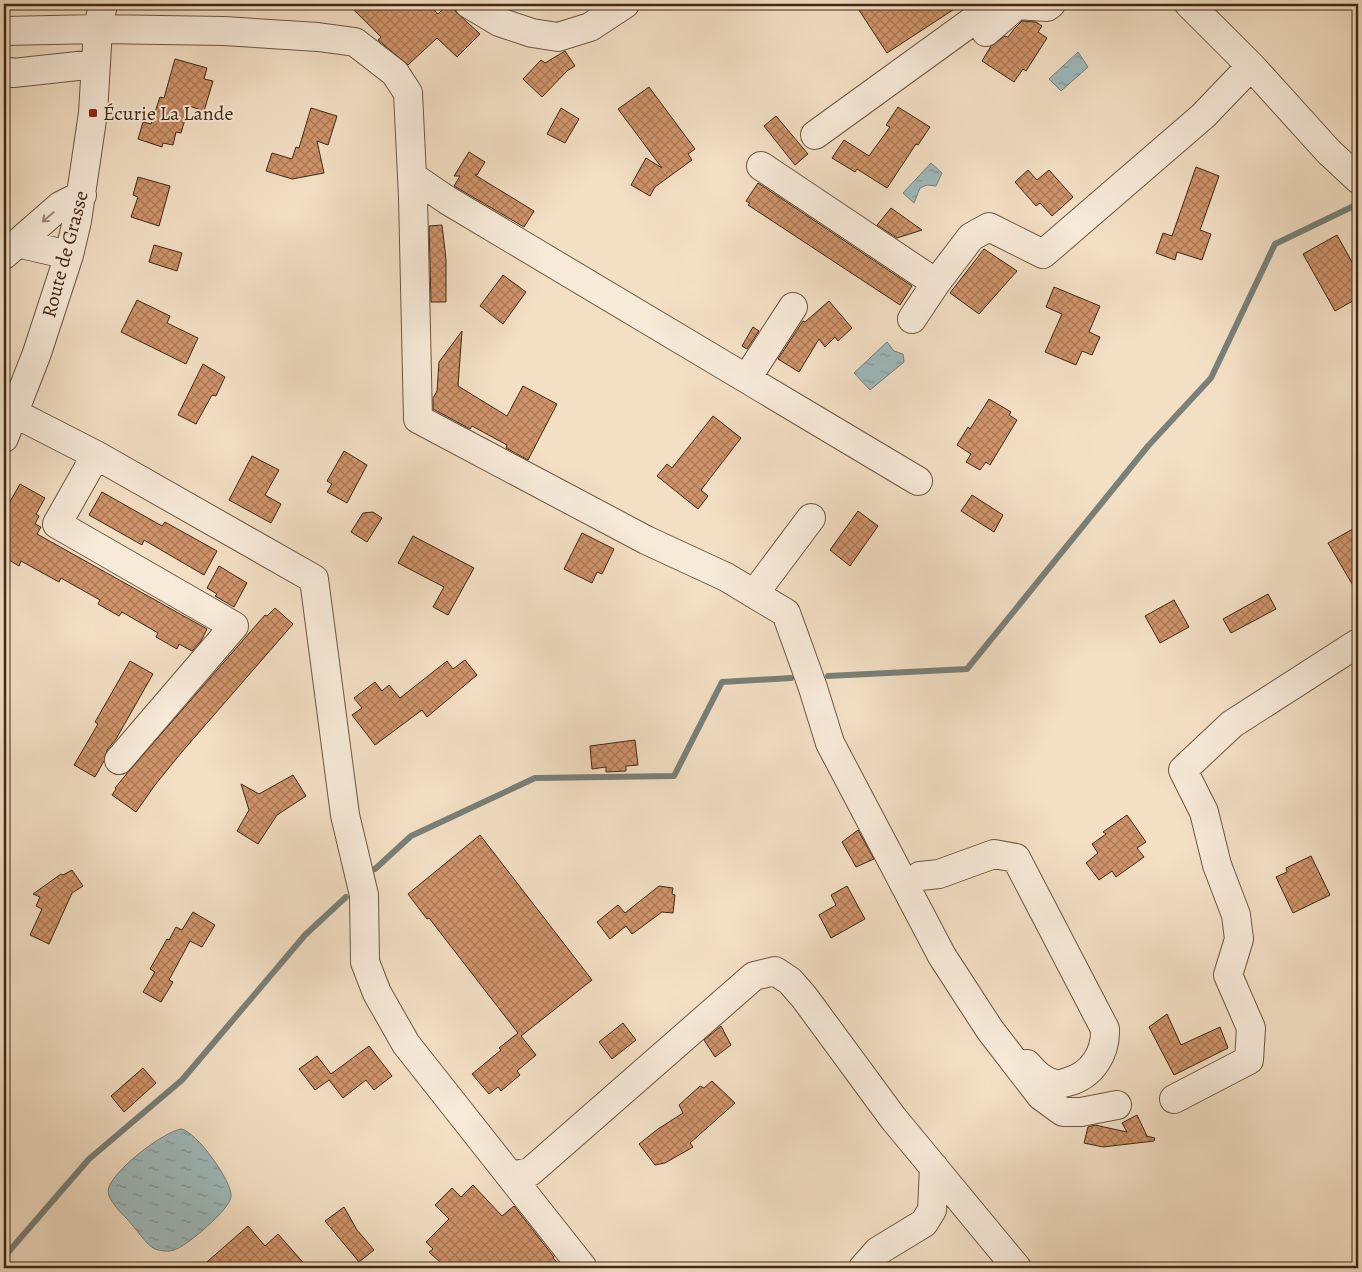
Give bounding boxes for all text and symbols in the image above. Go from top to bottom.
place label: Écurie La Lande [103,100,233,127]
marker: Écurie La Lande [87,107,99,119]
street label: Route de Grasse [35,188,95,320]
one-way arrow [41,211,54,222]

